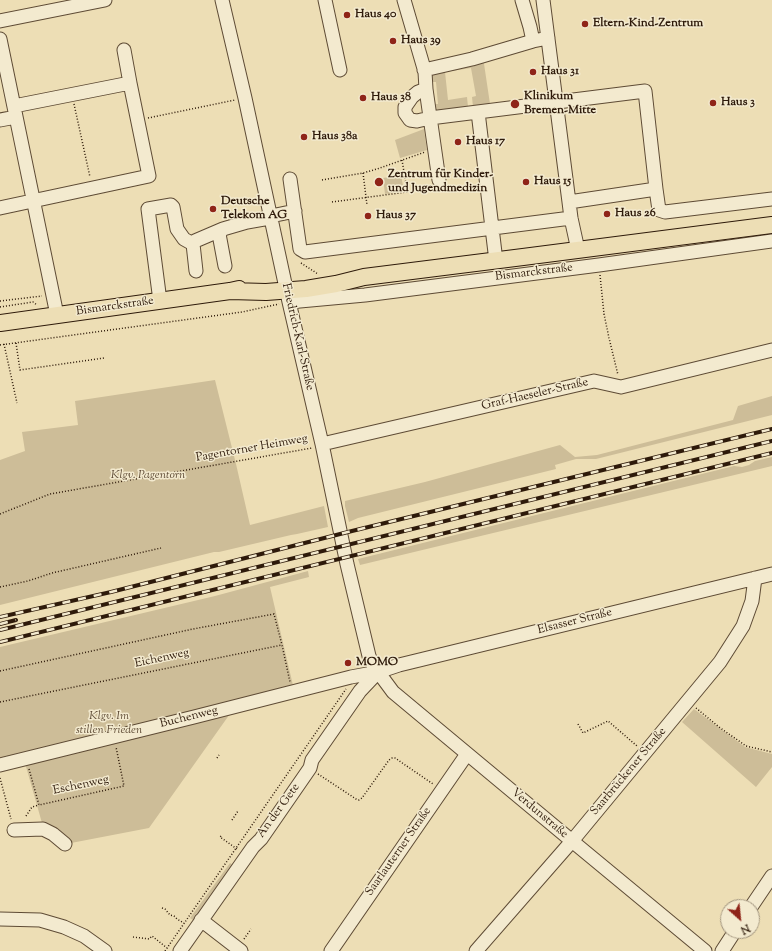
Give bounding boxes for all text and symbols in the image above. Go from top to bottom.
place label: Haus 40 [355,8,396,22]
marker: Haus 40 [342,10,352,20]
place label: Eltern-Kind-Zentrum [593,17,703,31]
marker: Eltern-Kind-Zentrum [580,19,590,29]
place label: Haus 39 [401,34,441,48]
marker: Haus 39 [388,36,398,46]
place label: Haus 31 [541,65,579,79]
marker: Haus 31 [528,67,538,77]
place label: Klinikum Bremen-Mitte [524,90,596,118]
place label: Haus 38 [371,91,411,105]
marker: Haus 38 [358,93,368,103]
place label: Haus 3 [721,96,755,110]
marker: Klinikum Bremen-Mitte [509,98,521,110]
marker: Haus 3 [708,98,718,108]
place label: Haus 38a [312,130,357,144]
marker: Haus 38a [299,132,309,142]
place label: Haus 17 [466,135,505,149]
marker: Haus 17 [453,137,463,147]
place label: Zentrum für Kinder- und Jugendmedizin [388,168,493,196]
place label: Haus 15 [534,175,571,189]
marker: Zentrum für Kinder- und Jugendmedizin [373,176,385,188]
marker: Haus 15 [521,177,531,187]
place label: Deutsche Telekom AG [221,195,287,223]
marker: Deutsche Telekom AG [208,204,218,214]
place label: Haus 26 [615,207,656,221]
place label: Haus 37 [376,209,416,223]
marker: Haus 26 [602,209,612,219]
marker: Haus 37 [363,211,373,221]
street label: Bismarckstraße [494,261,574,285]
street label: Friedrich-Karl-Straße [278,282,316,392]
street label: Bismarckstraße [75,294,155,320]
street label: Graf-Haeseler-Straße [480,376,590,414]
street label: Pagentorner Heimweg [195,432,309,466]
park label: Klgv. Pagentorn [111,469,185,483]
street label: Elsasser Straße [536,606,614,638]
street label: Eichenweg [133,646,191,672]
place label: MOMO [356,656,398,670]
marker: MOMO [343,658,353,668]
street label: Buchenweg [159,704,219,732]
park label: Klgv. Im stillen Frieden [76,710,142,738]
street label: Saarbrückener Straße [588,725,670,819]
street label: Eschenweg [52,773,110,799]
street label: An der Gete [254,781,304,841]
street label: Verdunstraße [508,786,570,842]
street label: Saarlauterner Straße [363,805,435,899]
north arrow [720,899,760,939]
text: N [737,920,753,938]

